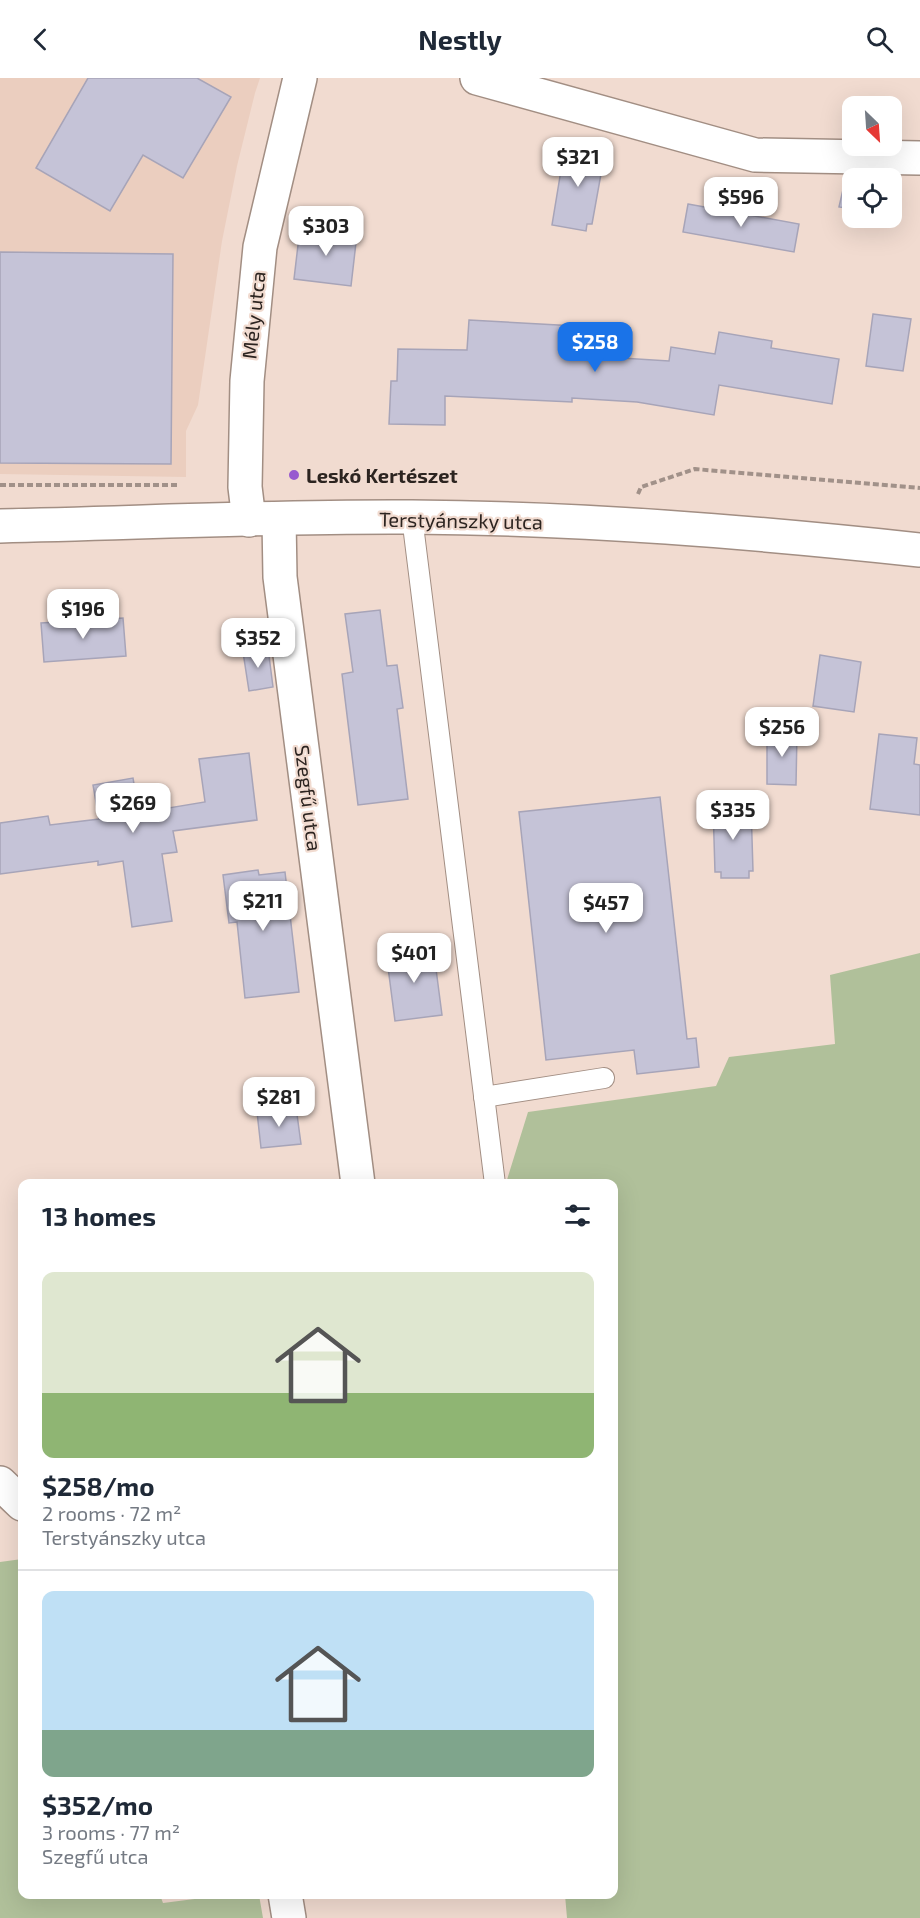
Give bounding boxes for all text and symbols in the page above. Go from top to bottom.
icon: back [24,23,57,56]
text: Nestly [418,23,502,55]
icon: search [863,23,896,56]
north arrow [842,96,902,156]
map controls [842,96,902,228]
pin: $321 [542,137,614,188]
text: $321 [556,144,600,168]
button: locate [842,168,902,228]
pin: $596 [705,177,777,228]
text: $596 [718,184,764,208]
pin: $303 [290,206,362,257]
text: $303 [303,213,349,237]
street label: Mély utca [236,270,270,360]
pin: $258 [559,322,631,373]
text: $258 [572,329,618,353]
place label: Leskó Kertészet [306,463,458,487]
marker: Leskó Kertészet [287,468,301,482]
street label: Terstyánszky utca [379,507,543,533]
pin: $196 [47,589,119,640]
text: $196 [61,596,105,620]
pin: $352 [222,618,294,669]
text: $352 [235,625,281,649]
pin: $256 [746,707,818,758]
text: $256 [759,714,805,738]
street label: Szegfű utca [291,744,327,852]
pin: $269 [97,783,169,834]
text: $269 [110,790,156,814]
pin: $335 [697,790,769,841]
text: $335 [710,797,756,821]
pin: $211 [227,881,299,932]
pin: $457 [570,883,642,934]
text: $211 [243,888,283,912]
text: $457 [583,890,629,914]
pin: $401 [378,933,450,984]
text: $401 [391,940,437,964]
pin: $281 [243,1077,315,1128]
text: $281 [257,1084,301,1108]
icon: filters [561,1199,594,1232]
text: 13 homes [42,1200,156,1231]
icon: home [264,1311,372,1419]
text: $258/mo [42,1470,155,1501]
text: 2 rooms · 72 m² [42,1501,181,1525]
text: Terstyánszky utca [42,1525,206,1549]
icon: home [264,1630,372,1738]
text: $352/mo [42,1789,153,1820]
text: 3 rooms · 77 m² [42,1820,180,1844]
text: Szegfű utca [42,1844,149,1868]

